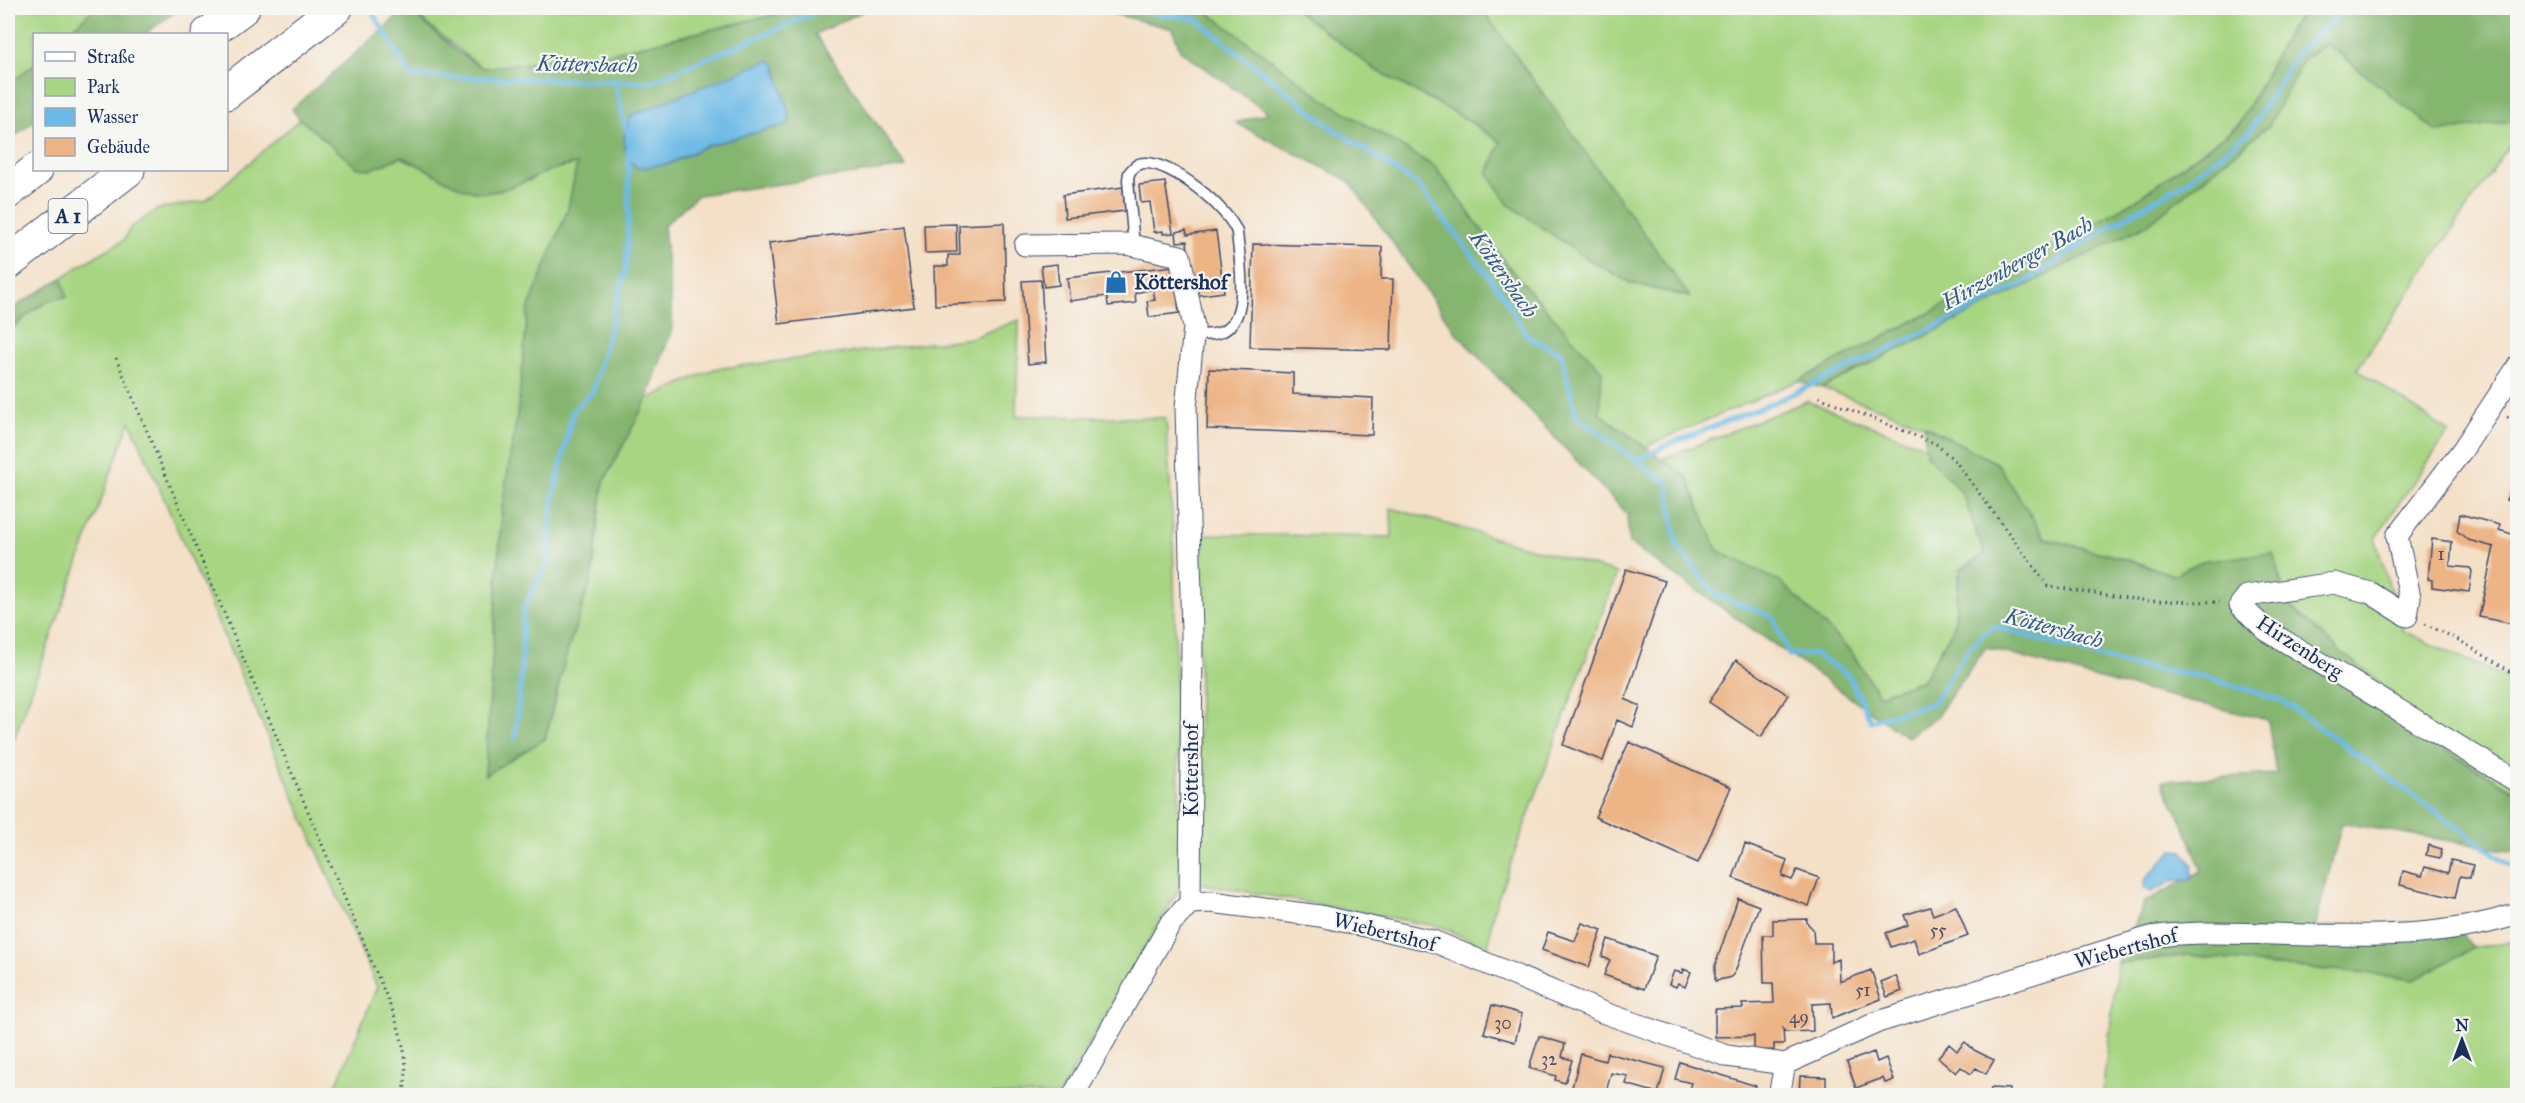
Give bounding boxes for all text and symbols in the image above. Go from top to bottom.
legend [33,33,228,171]
text: Straße [87,46,135,68]
water label: Köttersbach [536,50,638,78]
text: Park [87,76,120,98]
text: Wasser [87,106,138,128]
text: Gebäude [87,136,150,158]
road number: A 1 [48,199,88,233]
water label: Hirzenberger Bach [1936,210,2098,316]
water label: Köttersbach [1464,224,1544,323]
shop icon: Köttershof [1103,269,1129,295]
place label: Köttershof [1134,269,1232,295]
house number: 1 [2437,543,2445,565]
water label: Köttersbach [2001,602,2106,654]
street label: Hirzenberg [2252,609,2348,685]
street label: Köttershof [1178,720,1204,817]
street label: Wiebertshof [1331,907,1442,958]
house number: 55 [1930,919,1947,941]
street label: Wiebertshof [2072,921,2183,974]
house number: 51 [1855,979,1871,1001]
house number: 49 [1789,1006,1809,1028]
north arrow [2432,1010,2492,1070]
house number: 30 [1494,1012,1512,1034]
text: N [2455,1016,2469,1035]
house number: 32 [1541,1048,1557,1070]

